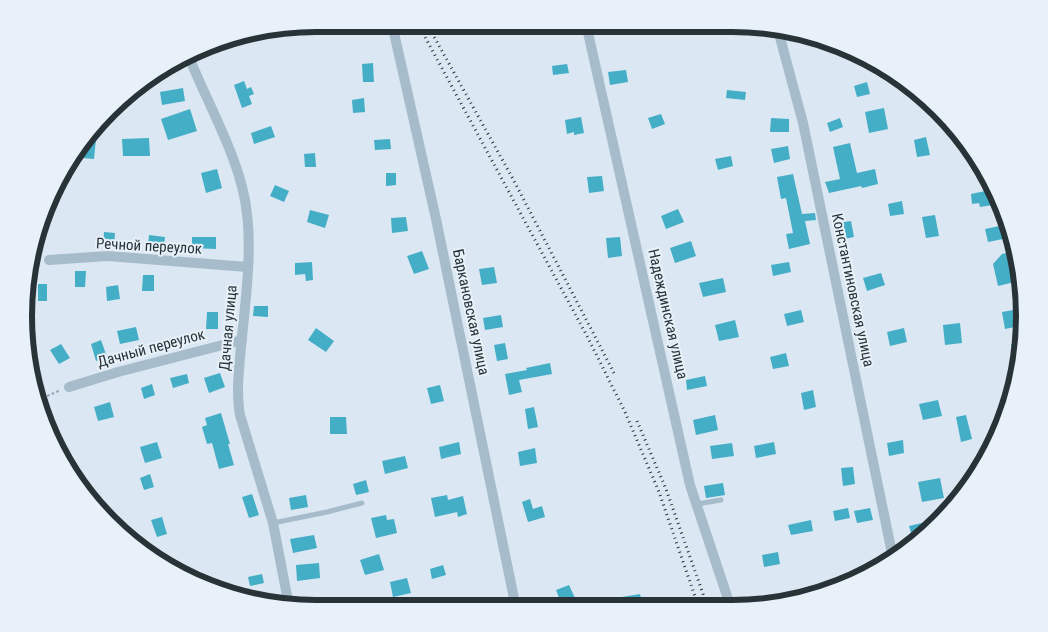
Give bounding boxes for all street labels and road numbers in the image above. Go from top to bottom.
street label: Константиновская улица [828,212,878,368]
street label: Речной переулок [96,234,202,258]
street label: Баркановская улица [449,247,493,377]
street label: Надеждинская улица [644,247,692,381]
street label: Дачная улица [215,284,241,372]
street label: Дачный переулок [95,325,207,371]

